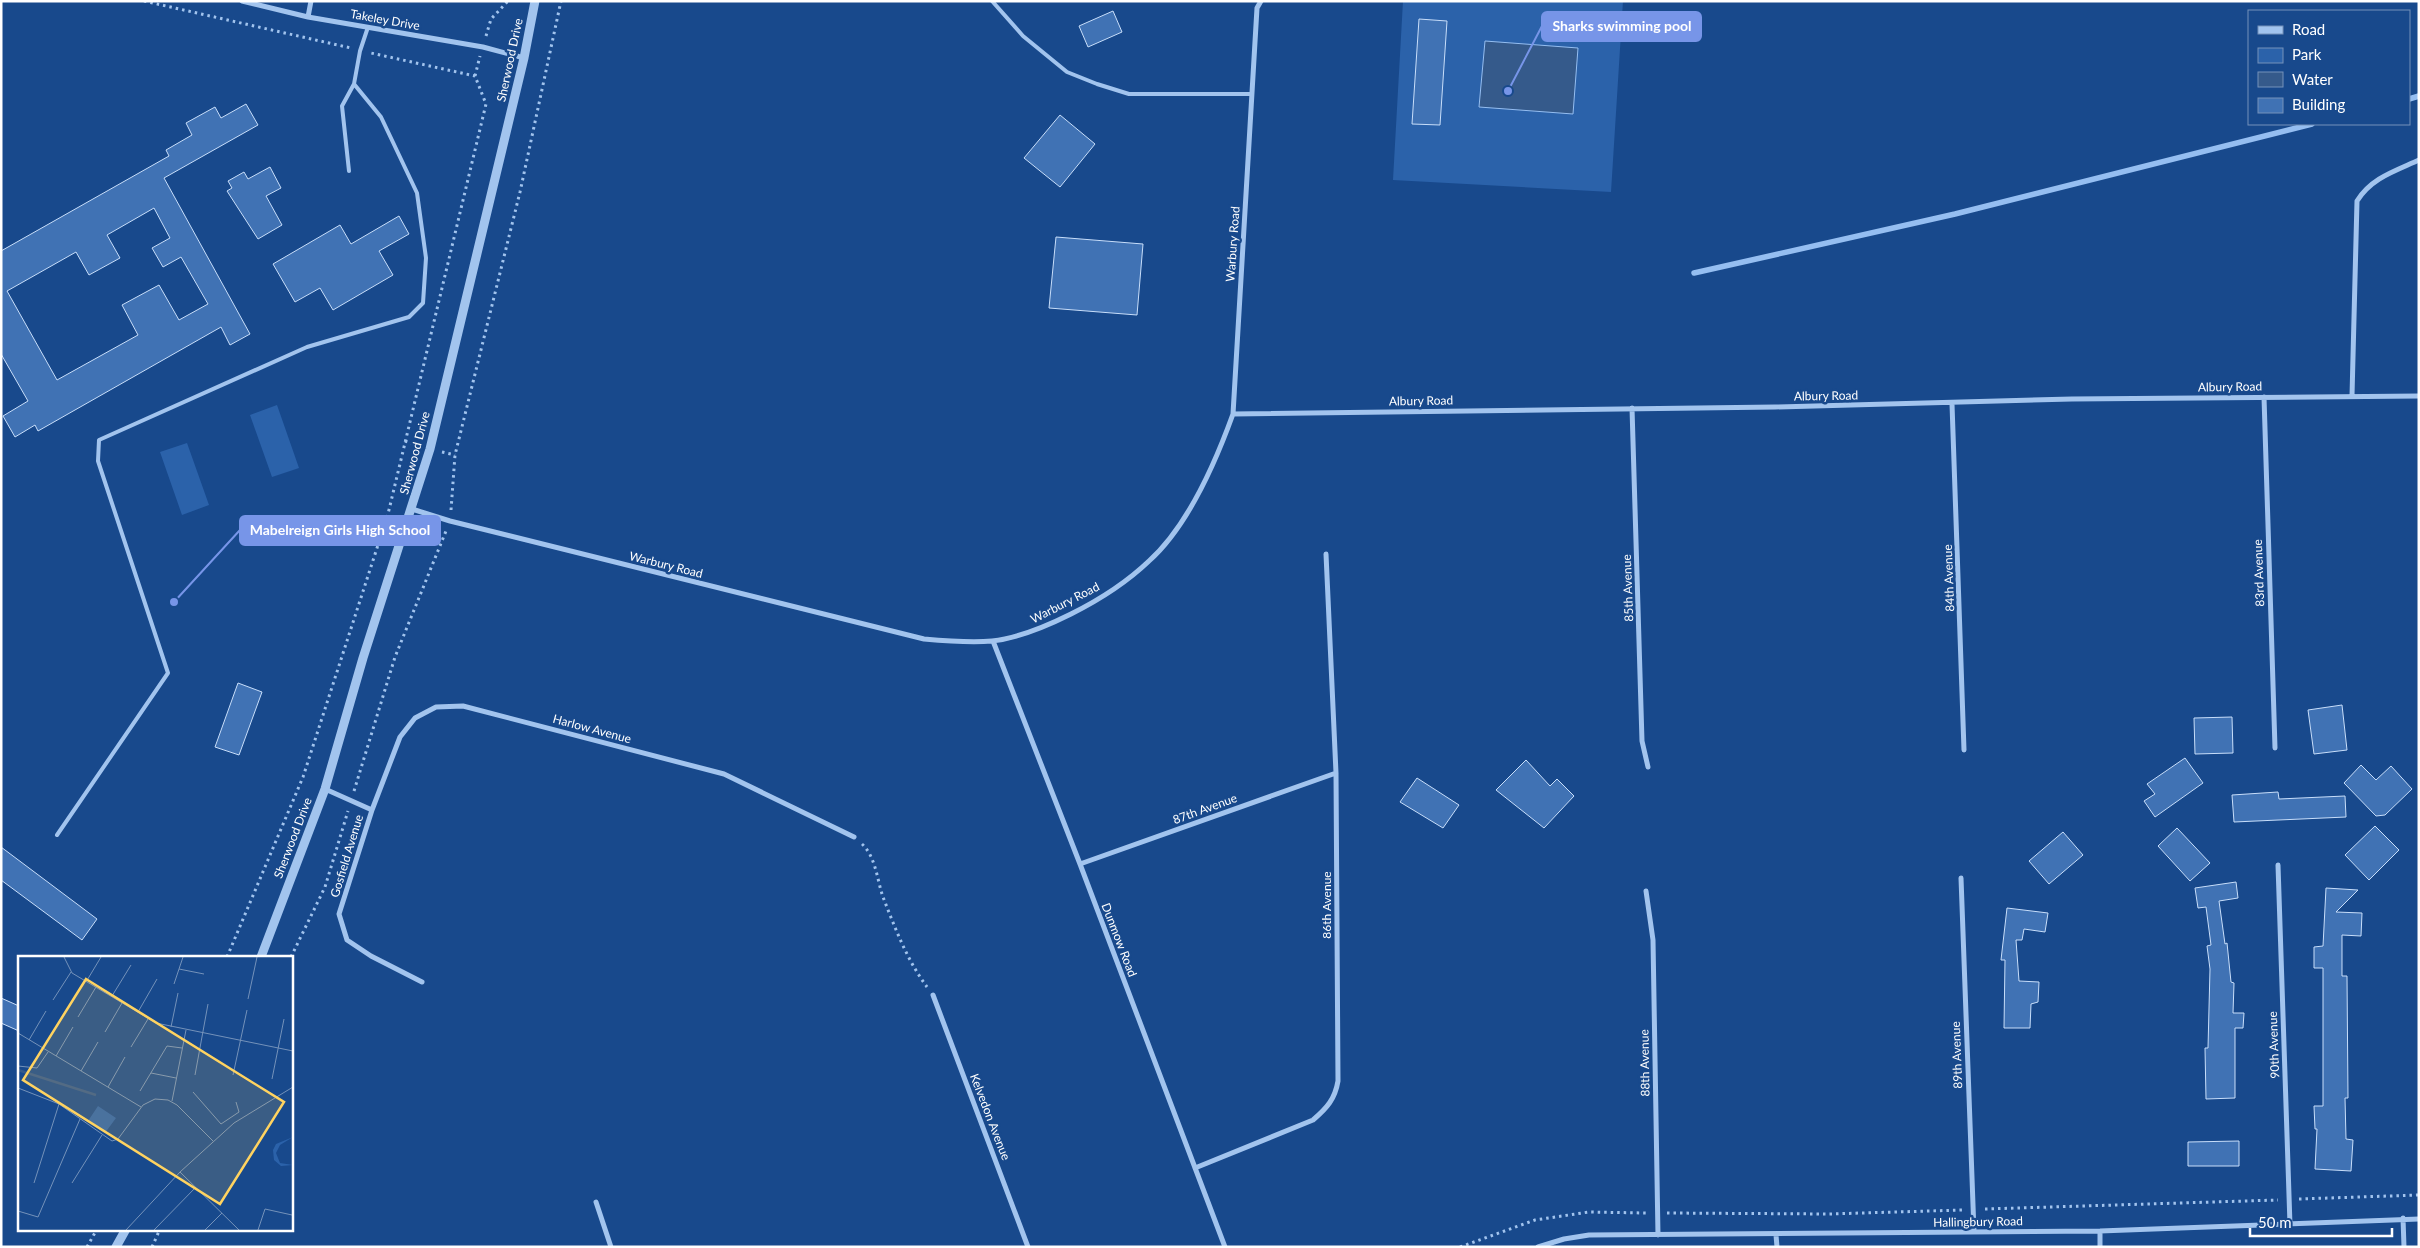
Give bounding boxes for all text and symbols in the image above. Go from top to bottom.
street label: Takeley Drive [349,6,421,33]
legend [2248,10,2410,125]
callout: Sharks swimming pool [1542,12,1701,41]
street label: Sherwood Drive [493,17,526,103]
text: Sharks swimming pool [1553,17,1692,34]
text: Road [2292,20,2325,38]
text: Park [2292,45,2322,63]
text: Water [2292,70,2333,88]
text: Building [2292,95,2345,113]
street label: Warbury Road [1222,206,1243,282]
street label: Albury Road [2198,378,2262,395]
street label: Albury Road [1794,387,1858,404]
street label: Albury Road [1389,392,1453,409]
street label: Sherwood Drive [396,410,433,496]
callout: Mabelreign Girls High School [240,516,440,545]
text: Mabelreign Girls High School [250,521,430,538]
street label: 83rd Avenue [2250,539,2267,607]
street label: 84th Avenue [1940,544,1957,612]
street label: Warbury Road [628,548,705,581]
street label: 85th Avenue [1619,554,1636,622]
street label: Warbury Road [1028,579,1102,626]
street label: Harlow Avenue [551,711,633,746]
street label: 87th Avenue [1171,790,1239,827]
street label: Sherwood Drive [270,795,315,880]
street label: Gosfield Avenue [327,813,366,899]
street label: 86th Avenue [1319,871,1334,939]
street label: Dunmow Road [1099,901,1140,979]
inset map [18,956,292,1230]
street label: 90th Avenue [2265,1011,2282,1079]
street label: 89th Avenue [1948,1021,1965,1089]
street label: 88th Avenue [1636,1029,1653,1097]
street label: Kelvedon Avenue [967,1071,1014,1162]
scale bar [2250,1206,2392,1238]
street label: Hallingbury Road [1933,1213,2023,1230]
text: 50 m [2258,1213,2292,1231]

